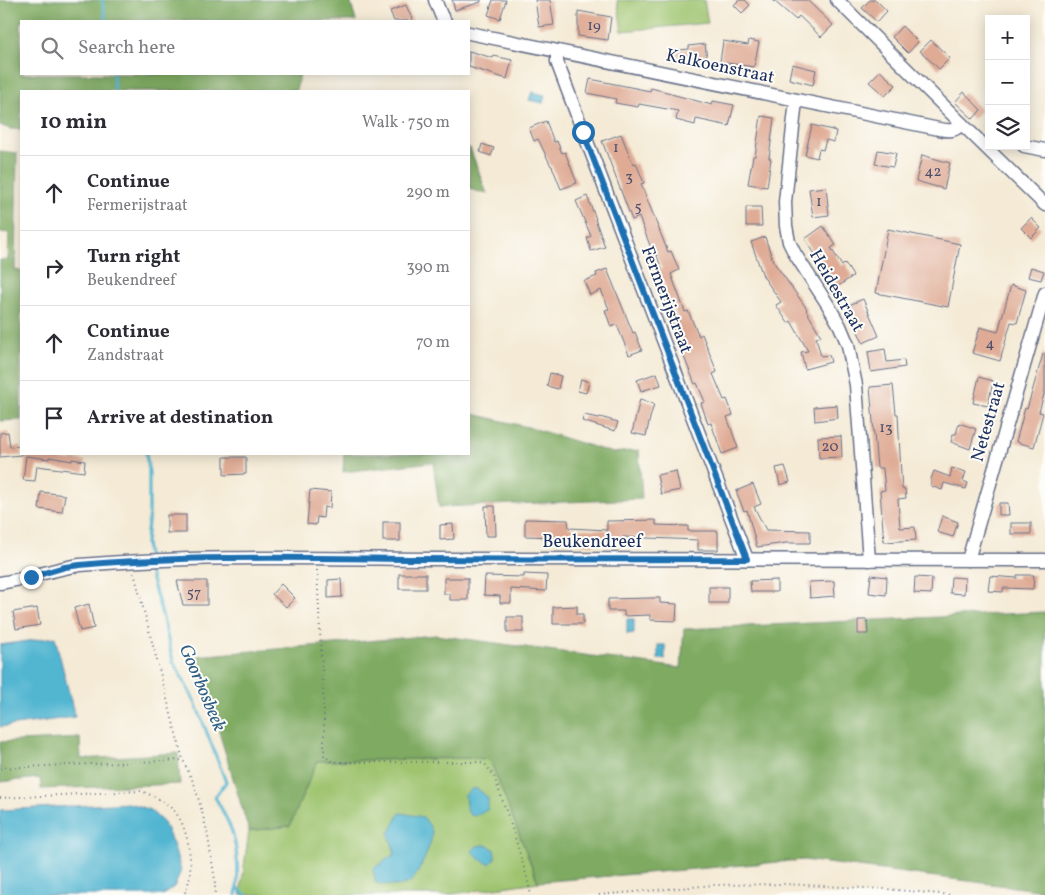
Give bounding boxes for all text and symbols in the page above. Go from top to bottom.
map controls [985,15,1030,150]
button: + [985,15,1030,60]
house number: 19 [587,16,601,37]
search box [20,20,470,75]
icon: search [38,34,66,62]
text: Search here [78,35,175,61]
street label: Kalkoenstraat [663,43,777,91]
button: − [985,60,1030,105]
button: layers [985,105,1030,150]
text: 10 min [40,108,107,137]
text: Walk · 750 m [362,112,450,134]
route start [572,121,595,144]
house number: 1 [613,138,619,159]
house number: 42 [924,162,942,183]
house number: 3 [625,167,633,188]
text: Continue [87,169,170,195]
icon: ahead [40,179,68,207]
text: 290 m [406,182,450,204]
house number: 1 [816,192,822,213]
text: Fermerijstraat [87,195,188,217]
house number: 5 [634,197,642,218]
street label: Fermerijstraat [634,243,698,357]
text: Turn right [87,244,180,270]
street label: Heidestraat [802,245,870,337]
icon: right [40,254,68,282]
text: 390 m [407,257,450,279]
text: Beukendreef [87,270,176,292]
text: Continue [87,319,170,345]
icon: ahead [40,329,68,357]
text: 70 m [416,332,450,354]
house number: 4 [986,334,995,355]
text: Zandstraat [87,345,164,367]
street label: Netestraat [966,379,1012,465]
icon: arrive [40,404,68,432]
text: Arrive at destination [87,405,273,431]
house number: 13 [879,418,893,439]
house number: 20 [822,437,838,458]
street label: Beukendreef [542,530,644,555]
route end [20,566,43,589]
house number: 57 [187,583,201,604]
water label: Goorbosbeek [172,640,232,736]

